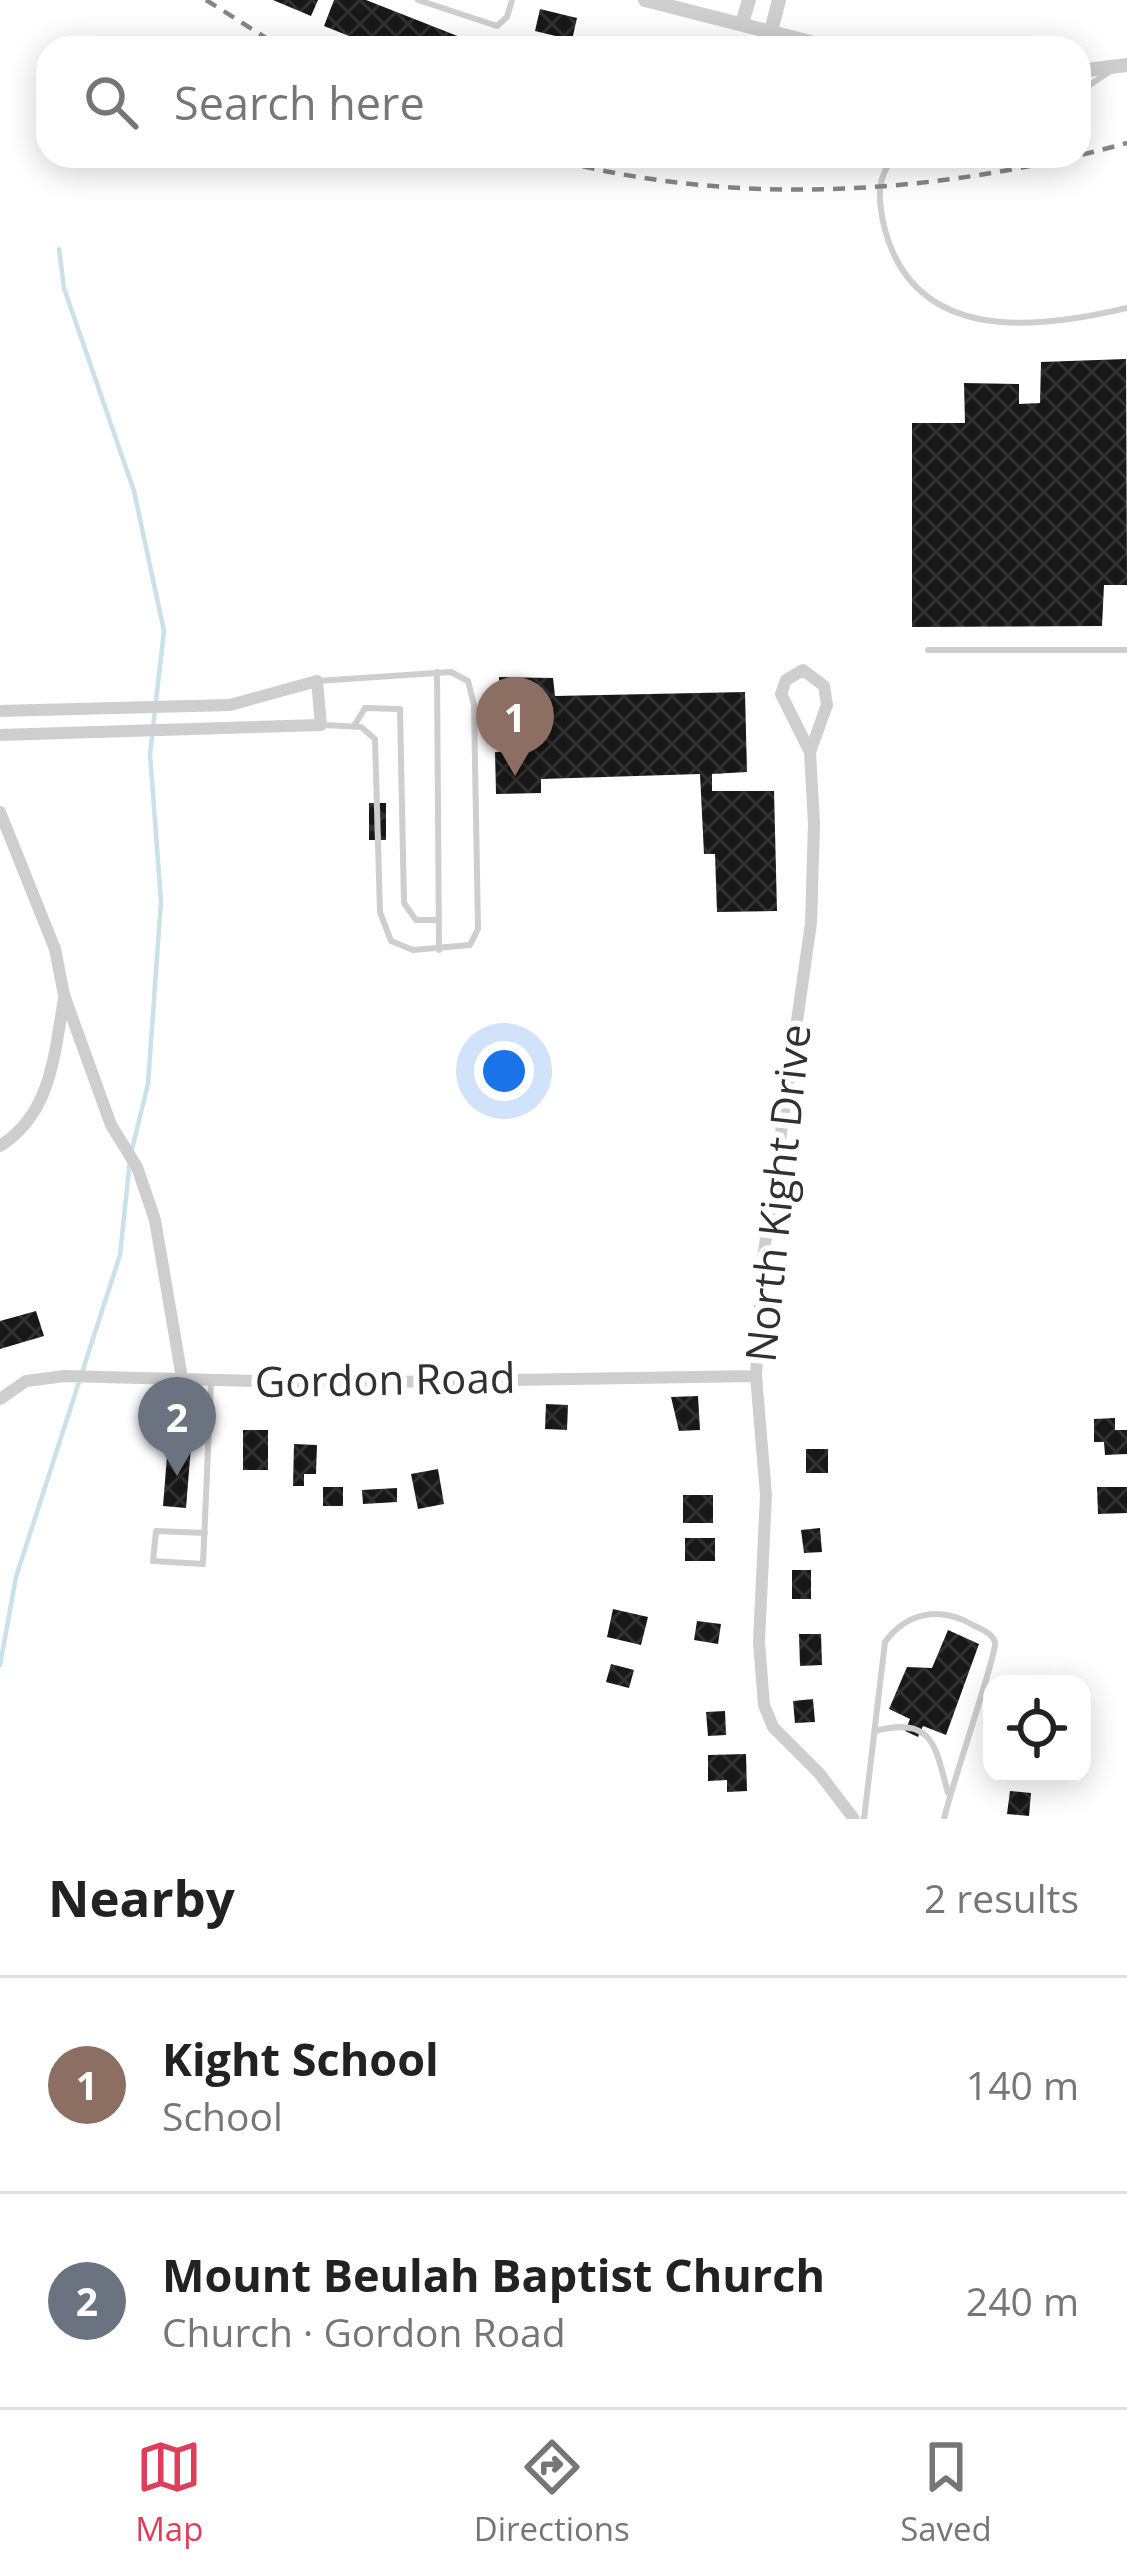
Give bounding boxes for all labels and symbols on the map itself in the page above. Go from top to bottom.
pin: 1 [476,677,554,776]
street label: North Kight Drive [730,1021,823,1365]
your location [474,1041,534,1101]
street label: Gordon Road [254,1348,516,1409]
pin: 2 [138,1377,216,1476]

